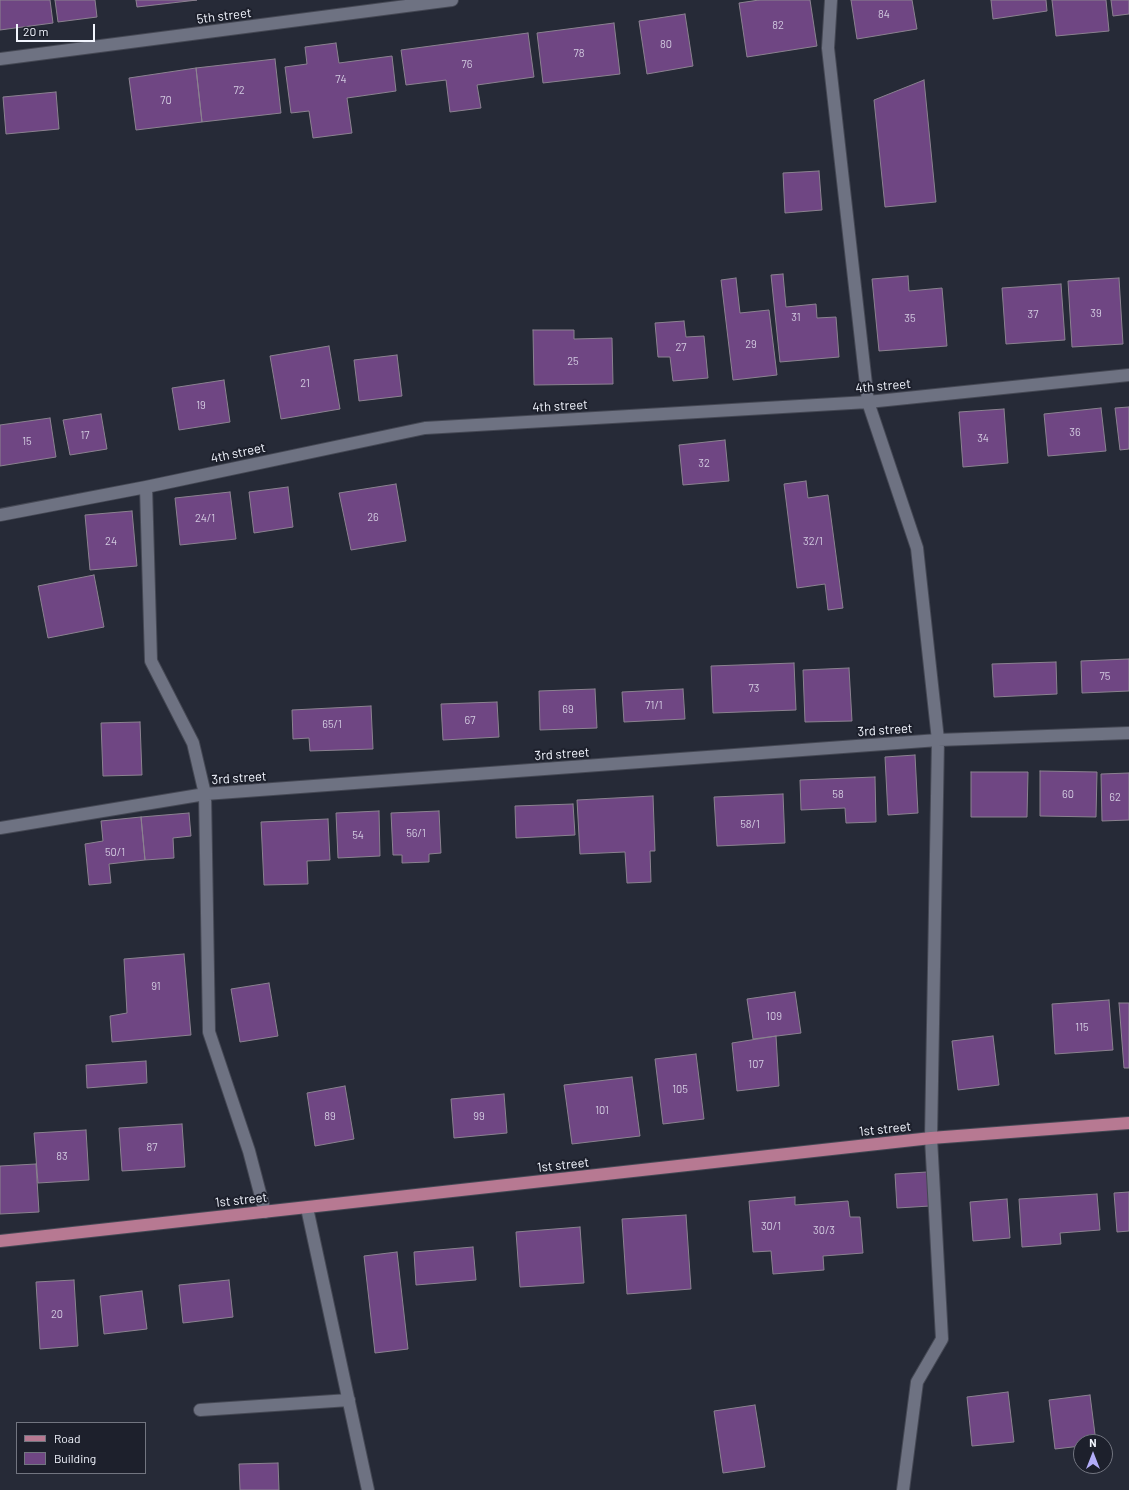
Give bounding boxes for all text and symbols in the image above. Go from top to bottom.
street label: 5th street [196,5,252,27]
house number: 84 [878,7,890,21]
scale bar [18,16,97,42]
house number: 82 [772,18,784,32]
text: 20 m [23,24,49,38]
house number: 80 [660,37,672,51]
house number: 78 [574,46,584,60]
house number: 76 [462,57,472,71]
house number: 74 [335,72,347,86]
house number: 72 [233,83,245,97]
house number: 70 [160,93,172,107]
house number: 39 [1090,306,1102,320]
house number: 37 [1028,307,1038,321]
house number: 31 [791,310,801,324]
house number: 35 [904,311,916,325]
house number: 29 [745,337,757,351]
house number: 27 [675,340,687,354]
house number: 25 [567,354,579,368]
house number: 21 [300,376,310,390]
street label: 4th street [855,376,911,396]
street label: 4th street [532,397,588,415]
house number: 19 [196,398,206,412]
house number: 36 [1069,425,1081,439]
house number: 17 [80,428,90,442]
house number: 34 [977,431,989,445]
house number: 15 [22,434,32,448]
street label: 4th street [209,440,267,466]
house number: 32 [698,456,710,470]
house number: 26 [367,510,379,524]
house number: 24/1 [195,511,215,525]
house number: 24 [105,534,117,548]
house number: 32/1 [803,534,823,548]
house number: 75 [1100,669,1110,683]
house number: 73 [749,681,759,695]
house number: 71/1 [645,698,663,712]
house number: 69 [562,702,574,716]
house number: 67 [465,713,475,727]
house number: 65/1 [322,717,342,731]
street label: 3rd street [857,720,913,740]
street label: 3rd street [534,744,590,764]
street label: 3rd street [211,768,267,788]
house number: 58 [832,787,844,801]
house number: 60 [1062,787,1074,801]
house number: 62 [1109,790,1121,804]
house number: 58/1 [740,817,760,831]
house number: 56/1 [406,826,426,840]
house number: 54 [352,828,364,842]
house number: 50/1 [105,845,125,859]
house number: 91 [151,979,161,993]
house number: 109 [766,1009,782,1023]
house number: 115 [1075,1020,1089,1034]
house number: 107 [748,1057,764,1071]
house number: 105 [672,1082,688,1096]
house number: 101 [595,1103,609,1117]
house number: 89 [324,1109,336,1123]
house number: 99 [473,1109,485,1123]
street label: 1st street [858,1119,912,1139]
house number: 87 [147,1140,157,1154]
house number: 83 [56,1149,68,1163]
street label: 1st street [536,1155,590,1175]
street label: 1st street [214,1190,268,1210]
house number: 30/1 [761,1219,781,1233]
house number: 30/3 [813,1223,835,1237]
house number: 20 [51,1307,63,1321]
legend [16,1422,146,1474]
text: Road [54,1431,81,1445]
north arrow [1073,1434,1113,1474]
text: N [1089,1436,1097,1449]
text: Building [54,1451,96,1465]

